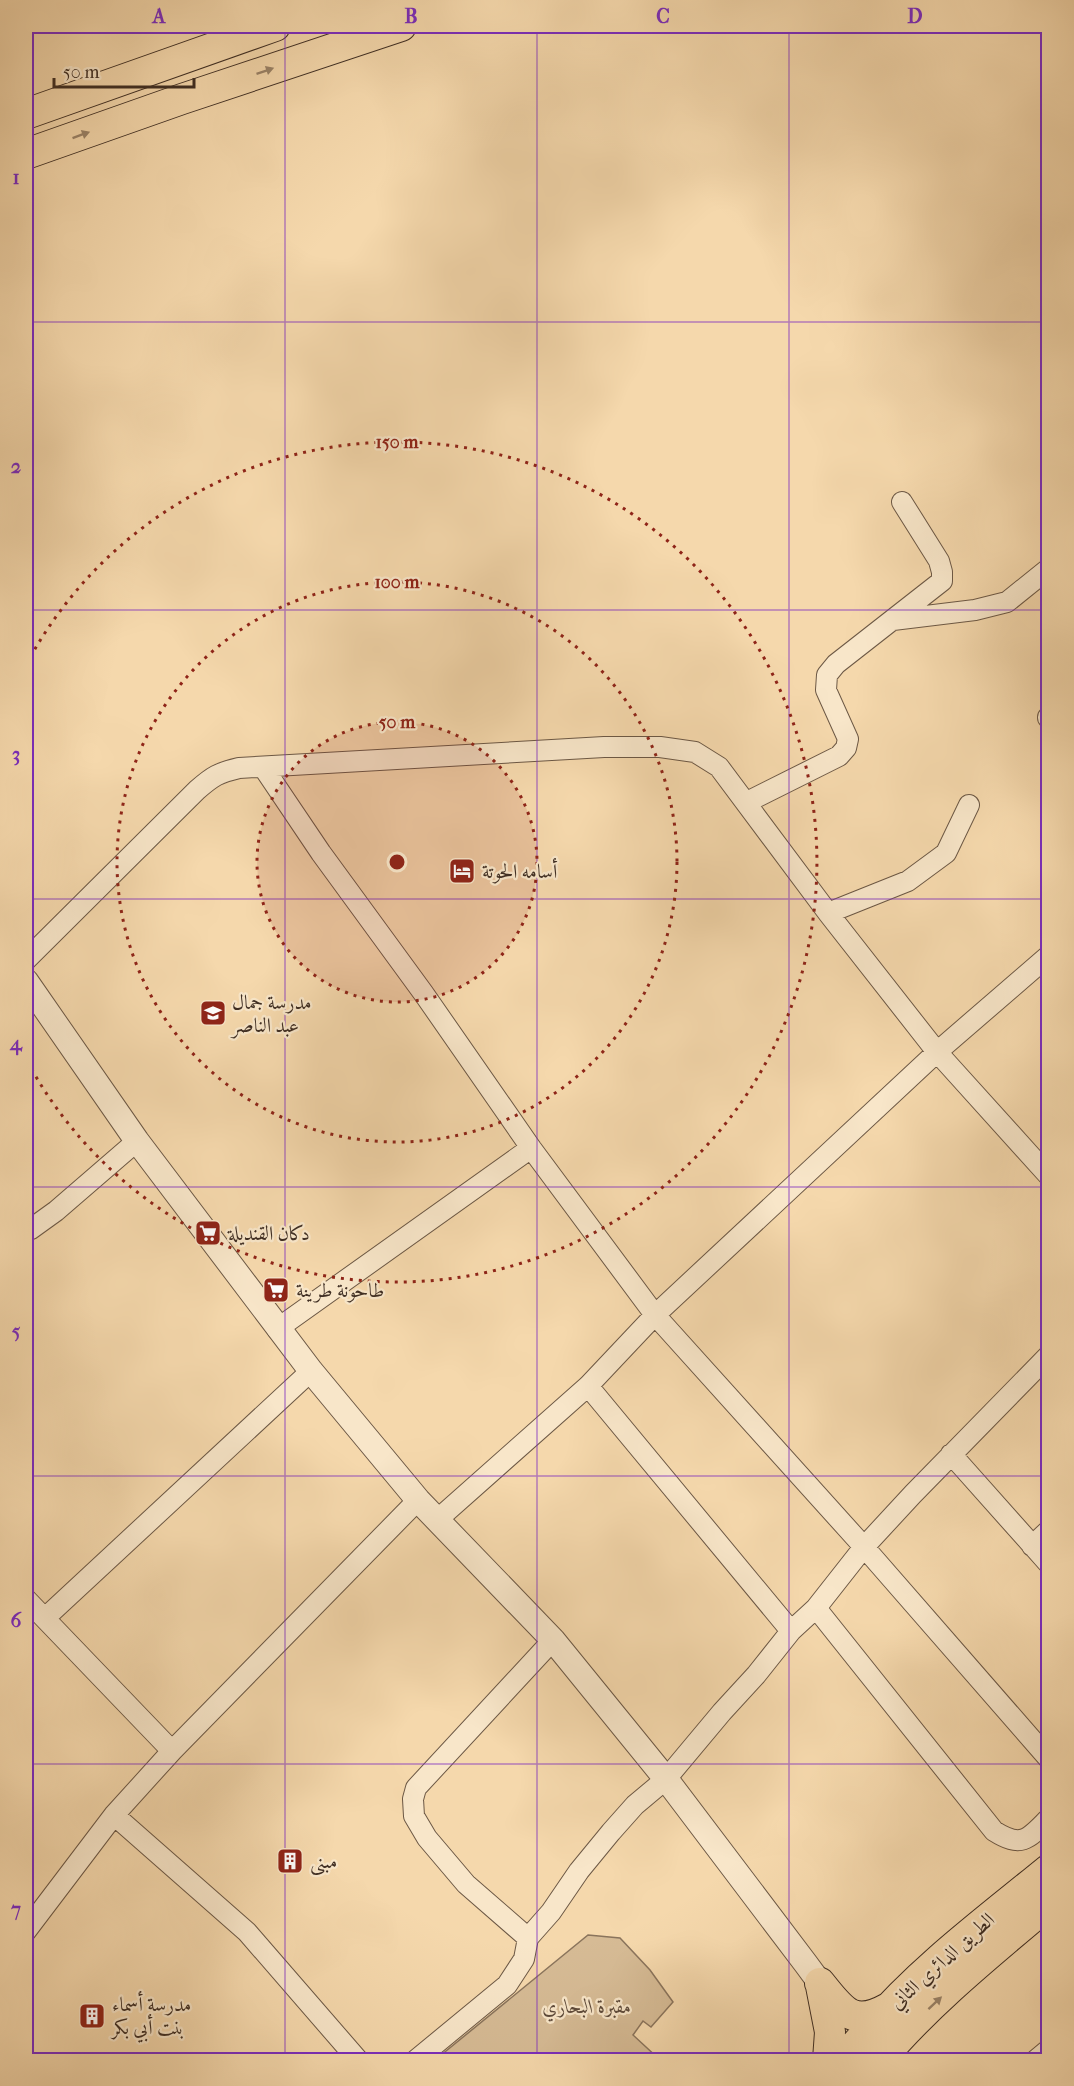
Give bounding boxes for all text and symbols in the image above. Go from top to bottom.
text: A [151,5,167,28]
text: B [404,5,418,28]
text: C [656,5,670,28]
text: D [907,5,923,28]
scale bar [54,51,194,89]
text: 50 m [63,62,100,83]
one-way arrow [256,66,274,75]
one-way arrow [72,129,90,139]
text: 1 [12,166,20,189]
text: 150 m [376,432,419,453]
text: 2 [11,455,21,478]
text: 100 m [374,572,421,593]
text: 50 m [379,712,416,733]
text: 3 [12,743,20,766]
centre of rings [387,852,407,872]
hotel icon: أسامه الحوتة [447,856,477,886]
place label: أسامه الحوتة [482,857,558,884]
place label: مدرسة جمال عبد الناصر [230,991,312,1039]
school or university icon: مدرسة جمال عبد الناصر [198,998,228,1028]
text: 4 [9,1032,23,1056]
supermarket icon: دكان القنديلة [193,1218,223,1248]
place label: دكان القنديلة [227,1222,310,1246]
supermarket icon: طاحونة طرينة [261,1275,291,1305]
place label: طاحونة طرينة [296,1279,384,1303]
text: 5 [12,1320,21,1343]
text: 6 [11,1609,23,1632]
building icon: مبنى [275,1846,305,1876]
place label: مبنى [310,1850,337,1876]
text: 7 [10,1898,21,1921]
street label: الطريق الدائري الثاني [885,1908,1002,2017]
place label: مدرسة أسماء بنت أبي بكر [110,1990,191,2043]
park label: مقبرة البحاري [542,1995,632,2022]
one-way arrow [928,1997,942,2011]
building icon: مدرسة أسماء بنت أبي بكر [77,2001,107,2031]

